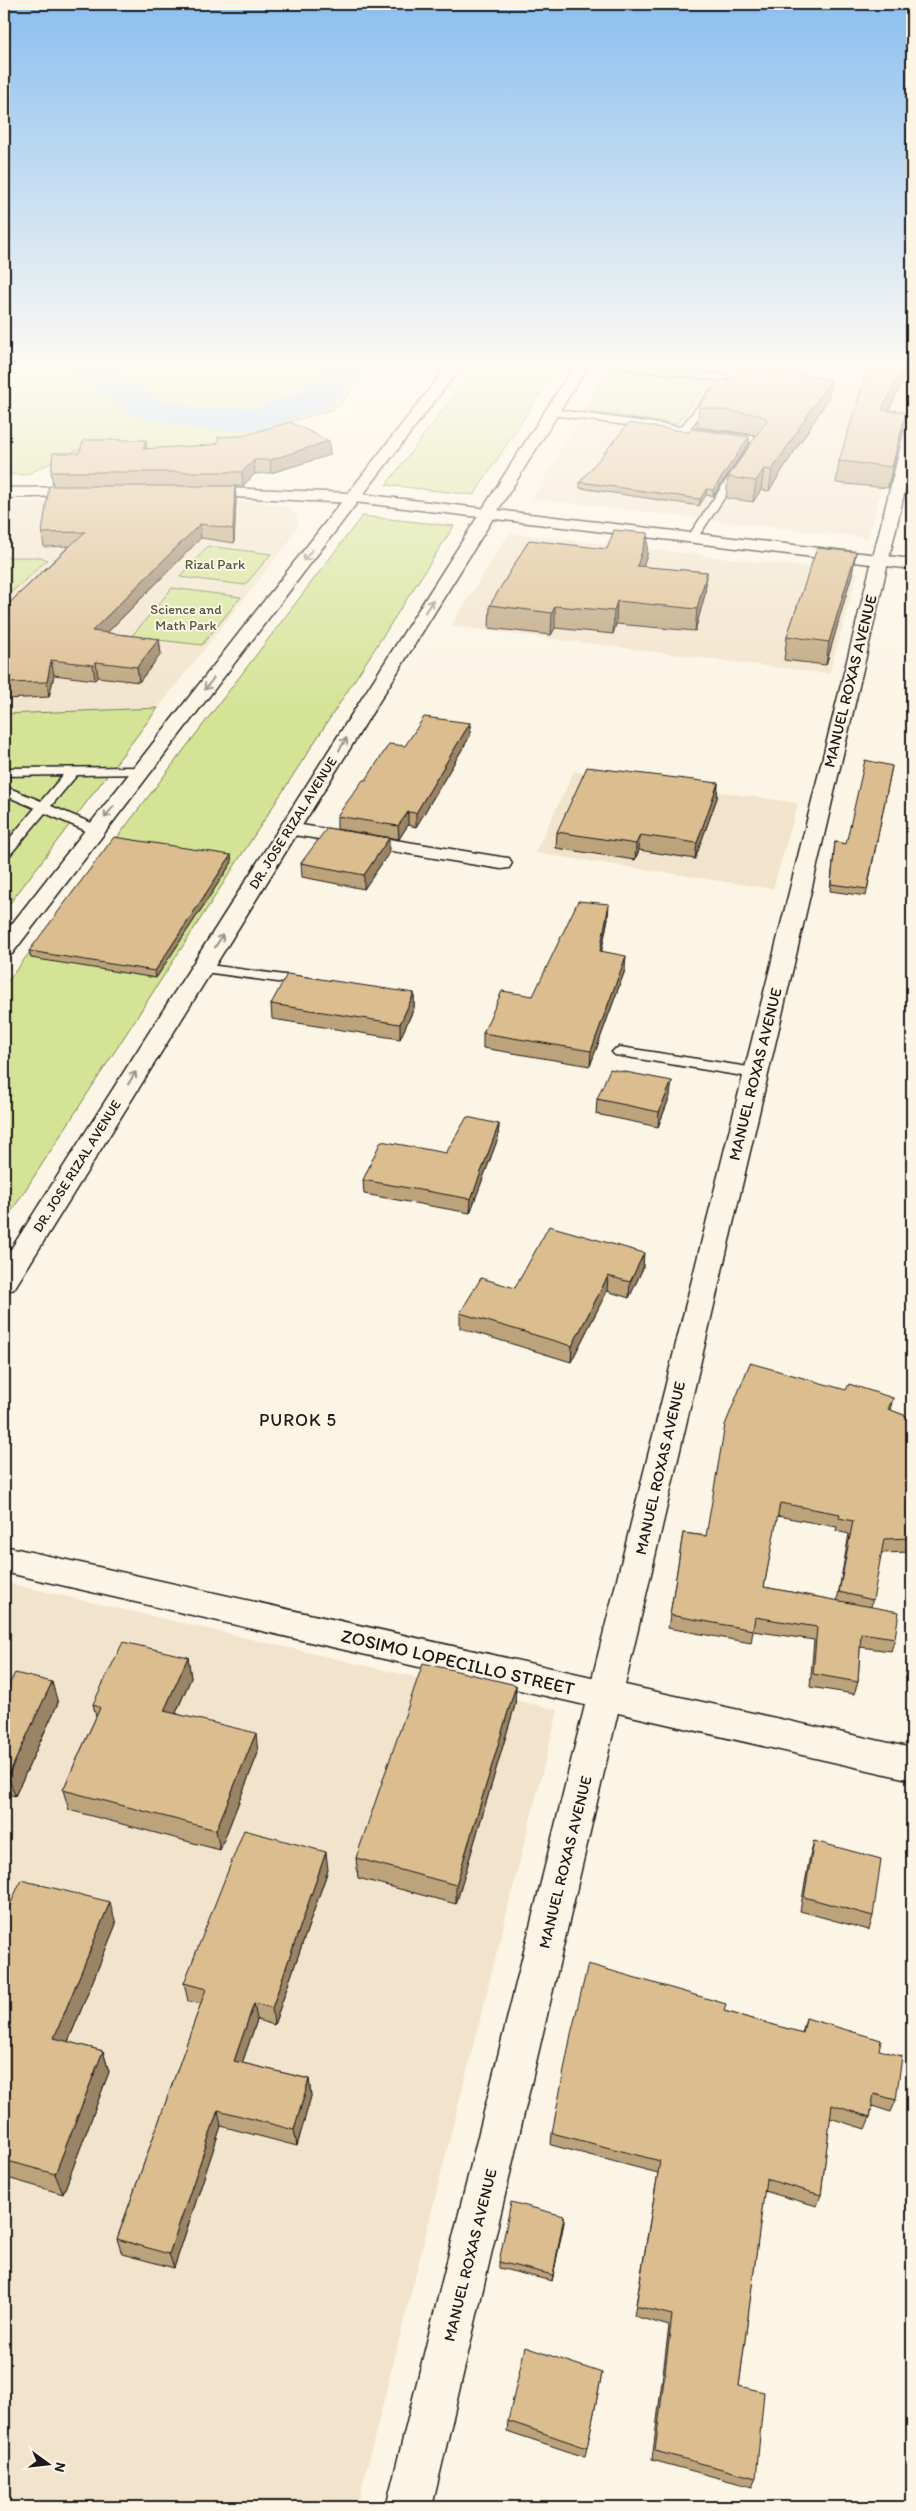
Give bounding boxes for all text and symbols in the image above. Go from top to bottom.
one-way arrow [303,548,314,561]
park label: Rizal Park [185,556,246,573]
street label: MANUEL ROXAS AVENUE [819,593,881,769]
one-way arrow [425,600,435,614]
park label: Science and Math Park [150,601,222,634]
one-way arrow [203,677,214,690]
one-way arrow [338,737,348,751]
street label: DR. JOSE RIZAL AVENUE [245,753,341,892]
one-way arrow [104,805,115,818]
one-way arrow [214,934,224,948]
street label: MANUEL ROXAS AVENUE [724,986,786,1162]
one-way arrow [128,1072,138,1086]
street label: DR. JOSE RIZAL AVENUE [29,1096,125,1235]
street label: MANUEL ROXAS AVENUE [631,1379,689,1557]
district label: PUROK 5 [259,1409,337,1431]
street label: ZOSIMO LOPECILLO STREET [339,1624,577,1700]
street label: MANUEL ROXAS AVENUE [534,1774,596,1950]
street label: MANUEL ROXAS AVENUE [439,2167,501,2343]
north arrow [22,2438,72,2488]
text: N [51,2460,70,2474]

